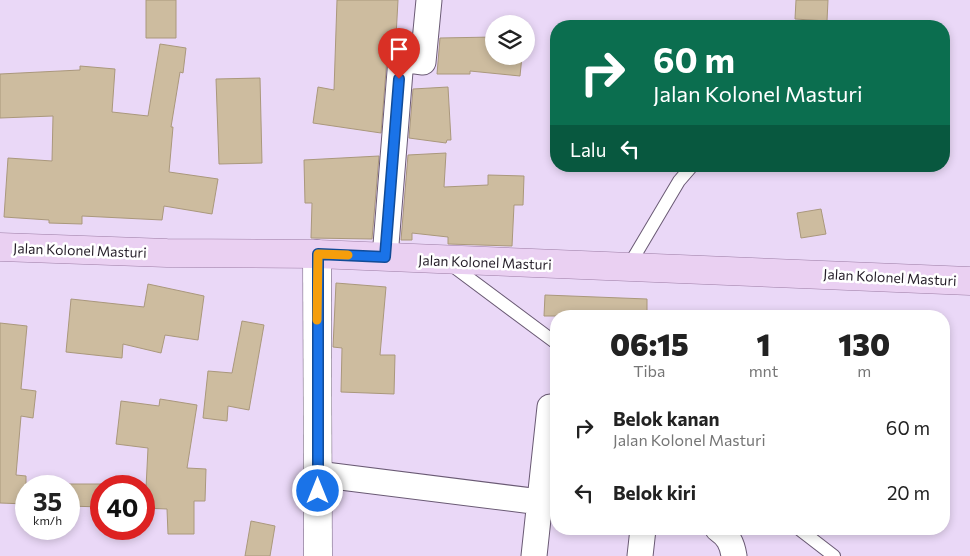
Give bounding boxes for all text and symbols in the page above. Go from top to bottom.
map controls [485,15,535,65]
button: layers [485,15,535,65]
pin [378,28,420,79]
icon: arrive [385,35,413,63]
text: 60 m [653,37,735,80]
icon: right [570,40,635,105]
text: Jalan Kolonel Masturi [653,80,863,107]
icon: left [616,135,644,163]
text: Lalu [570,138,606,161]
street label: Jalan Kolonel Masturi [13,239,147,261]
street label: Jalan Kolonel Masturi [418,251,552,273]
street label: Jalan Kolonel Masturi [823,265,957,289]
text: 06:15 [610,325,689,362]
text: 1 [756,325,770,362]
text: 130 [838,325,890,362]
text: Tiba [633,361,665,380]
text: mnt [749,361,778,380]
text: m [857,361,871,380]
text: Belok kanan [613,407,720,430]
icon: right [570,414,598,442]
text: 60 m [886,416,930,439]
text: Jalan Kolonel Masturi [613,430,766,449]
position arrow [291,464,343,516]
speed limit sign: 40 [90,475,155,540]
icon: left [570,479,598,507]
text: Belok kiri [613,481,696,504]
text: 20 m [887,481,930,504]
text: 35 [33,486,62,516]
text: km/h [33,513,62,527]

